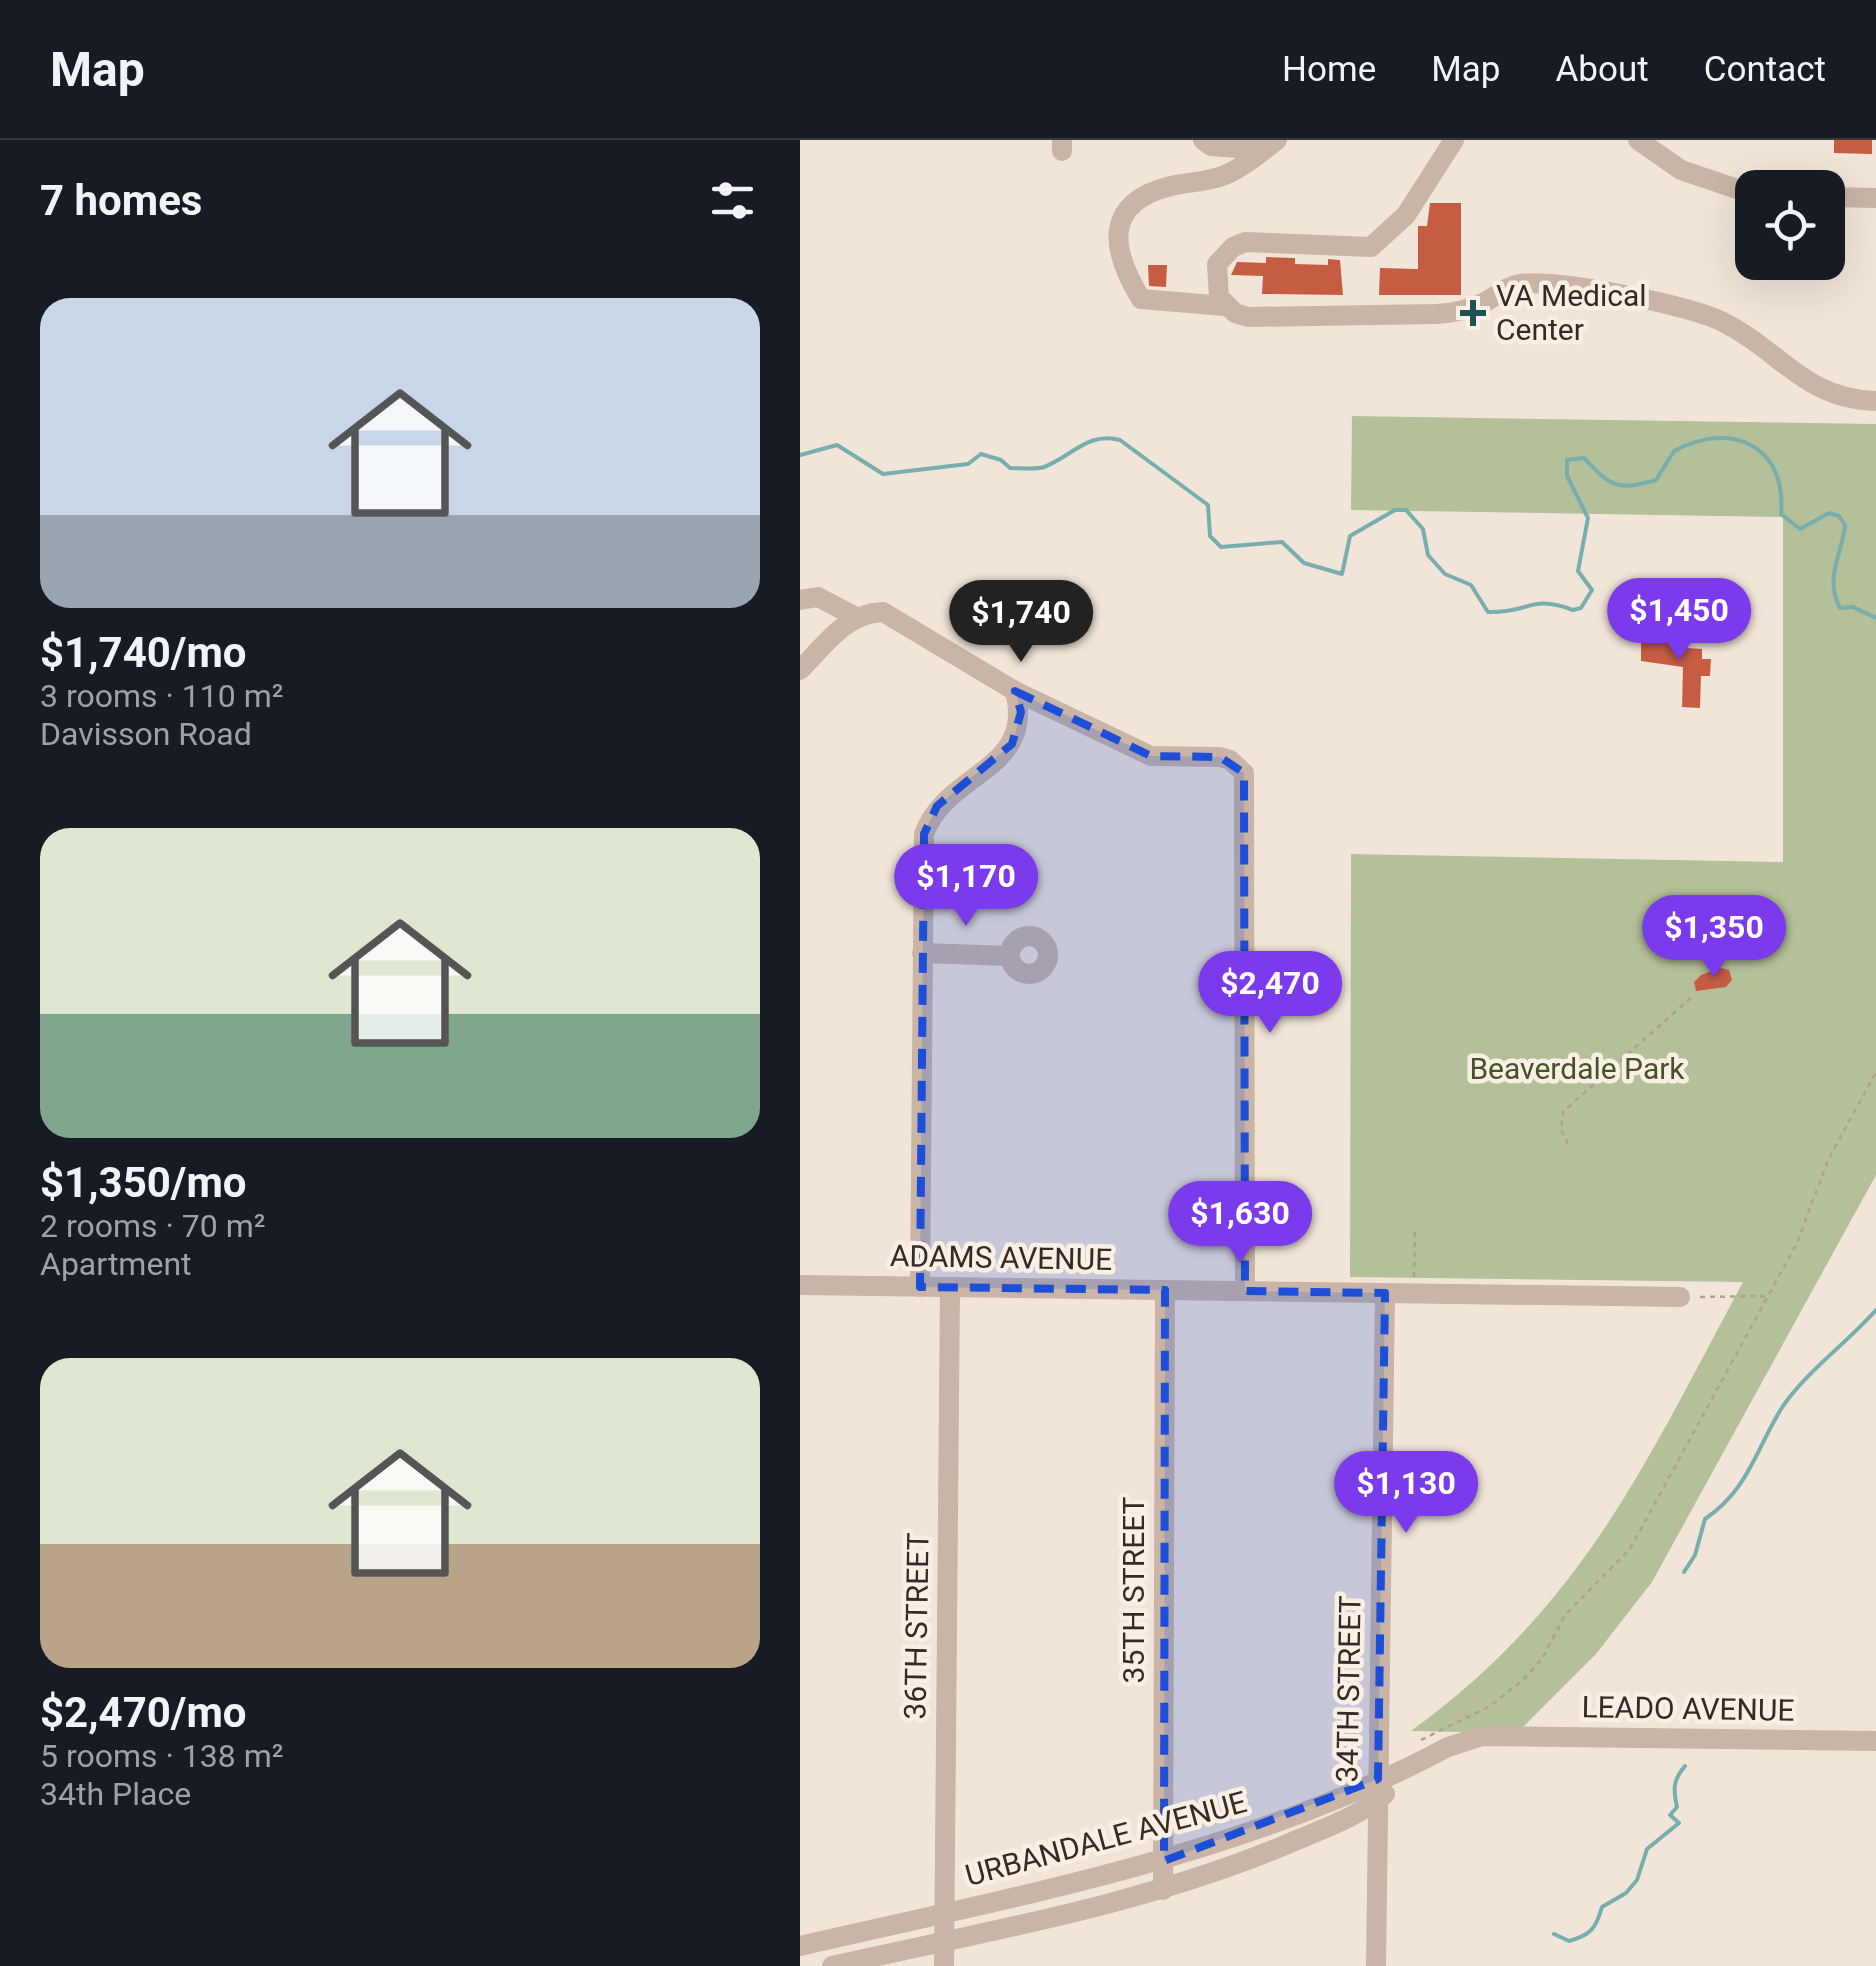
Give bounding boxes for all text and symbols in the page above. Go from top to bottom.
text: Map [50,41,145,98]
text: Home [1282,49,1376,90]
text: Map [1431,49,1500,90]
text: About [1555,49,1649,90]
text: Contact [1704,49,1826,90]
map controls [1735,170,1845,280]
button: locate [1735,170,1845,280]
icon: filters [705,173,760,228]
text: 7 homes [40,176,202,225]
place label: VA Medical Center [1496,278,1647,347]
marker: VA Medical Center [1460,300,1486,326]
icon: home [310,363,490,543]
pin: $1,450 [1598,578,1760,663]
pin: $1,740 [940,580,1102,665]
text: $1,450 [1629,591,1729,629]
text: $1,740 [971,593,1071,631]
text: $1,740/mo [40,628,247,677]
text: 3 rooms · 110 m² [40,677,283,715]
text: Davisson Road [40,715,252,753]
pin: $1,170 [885,844,1047,929]
text: $1,170 [916,857,1016,895]
icon: home [310,893,490,1073]
pin: $1,350 [1633,895,1795,980]
text: $1,350 [1664,908,1764,946]
pin: $2,470 [1189,951,1351,1036]
text: $2,470 [1220,964,1320,1002]
park label: Beaverdale Park [1469,1051,1685,1086]
text: $1,350/mo [40,1158,247,1207]
pin: $1,630 [1159,1181,1321,1266]
text: $1,630 [1190,1194,1290,1232]
text: 2 rooms · 70 m² [40,1207,265,1245]
street label: ADAMS AVENUE [890,1238,1112,1277]
text: Apartment [40,1245,192,1283]
icon: home [310,1423,490,1603]
pin: $1,130 [1325,1451,1487,1536]
text: $1,130 [1356,1464,1456,1502]
street label: 35TH STREET [1116,1496,1151,1683]
street label: 36TH STREET [897,1532,936,1720]
street label: 34TH STREET [1329,1595,1368,1783]
text: $2,470/mo [40,1688,247,1737]
street label: LEADO AVENUE [1581,1689,1795,1728]
text: 5 rooms · 138 m² [40,1737,283,1775]
text: 34th Place [40,1775,191,1813]
street label: URBANDALE AVENUE [961,1784,1250,1893]

